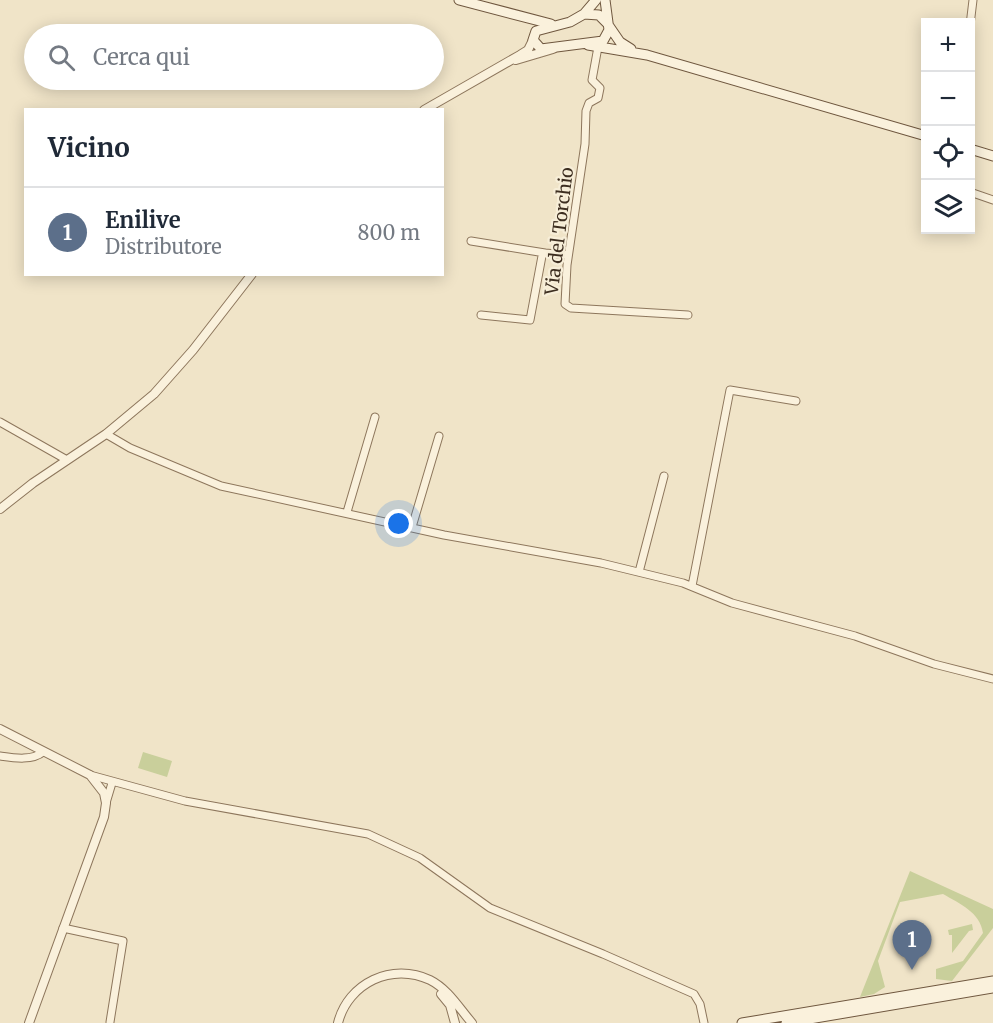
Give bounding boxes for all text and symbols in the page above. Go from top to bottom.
map controls [921,18,975,234]
button: + [921,18,975,72]
search box [24,24,444,90]
icon: search [45,41,78,74]
text: Cerca qui [93,43,190,71]
button: − [921,72,975,126]
button: locate [921,126,975,180]
text: Vicino [48,131,130,164]
street label: Via del Torchio [540,166,578,297]
button: layers [921,180,975,234]
text: Enilive [105,206,181,234]
text: 1 [63,220,72,245]
text: 800 m [358,220,420,245]
text: Distributore [105,234,222,259]
your location [384,509,413,538]
pin: 1 [892,920,932,970]

